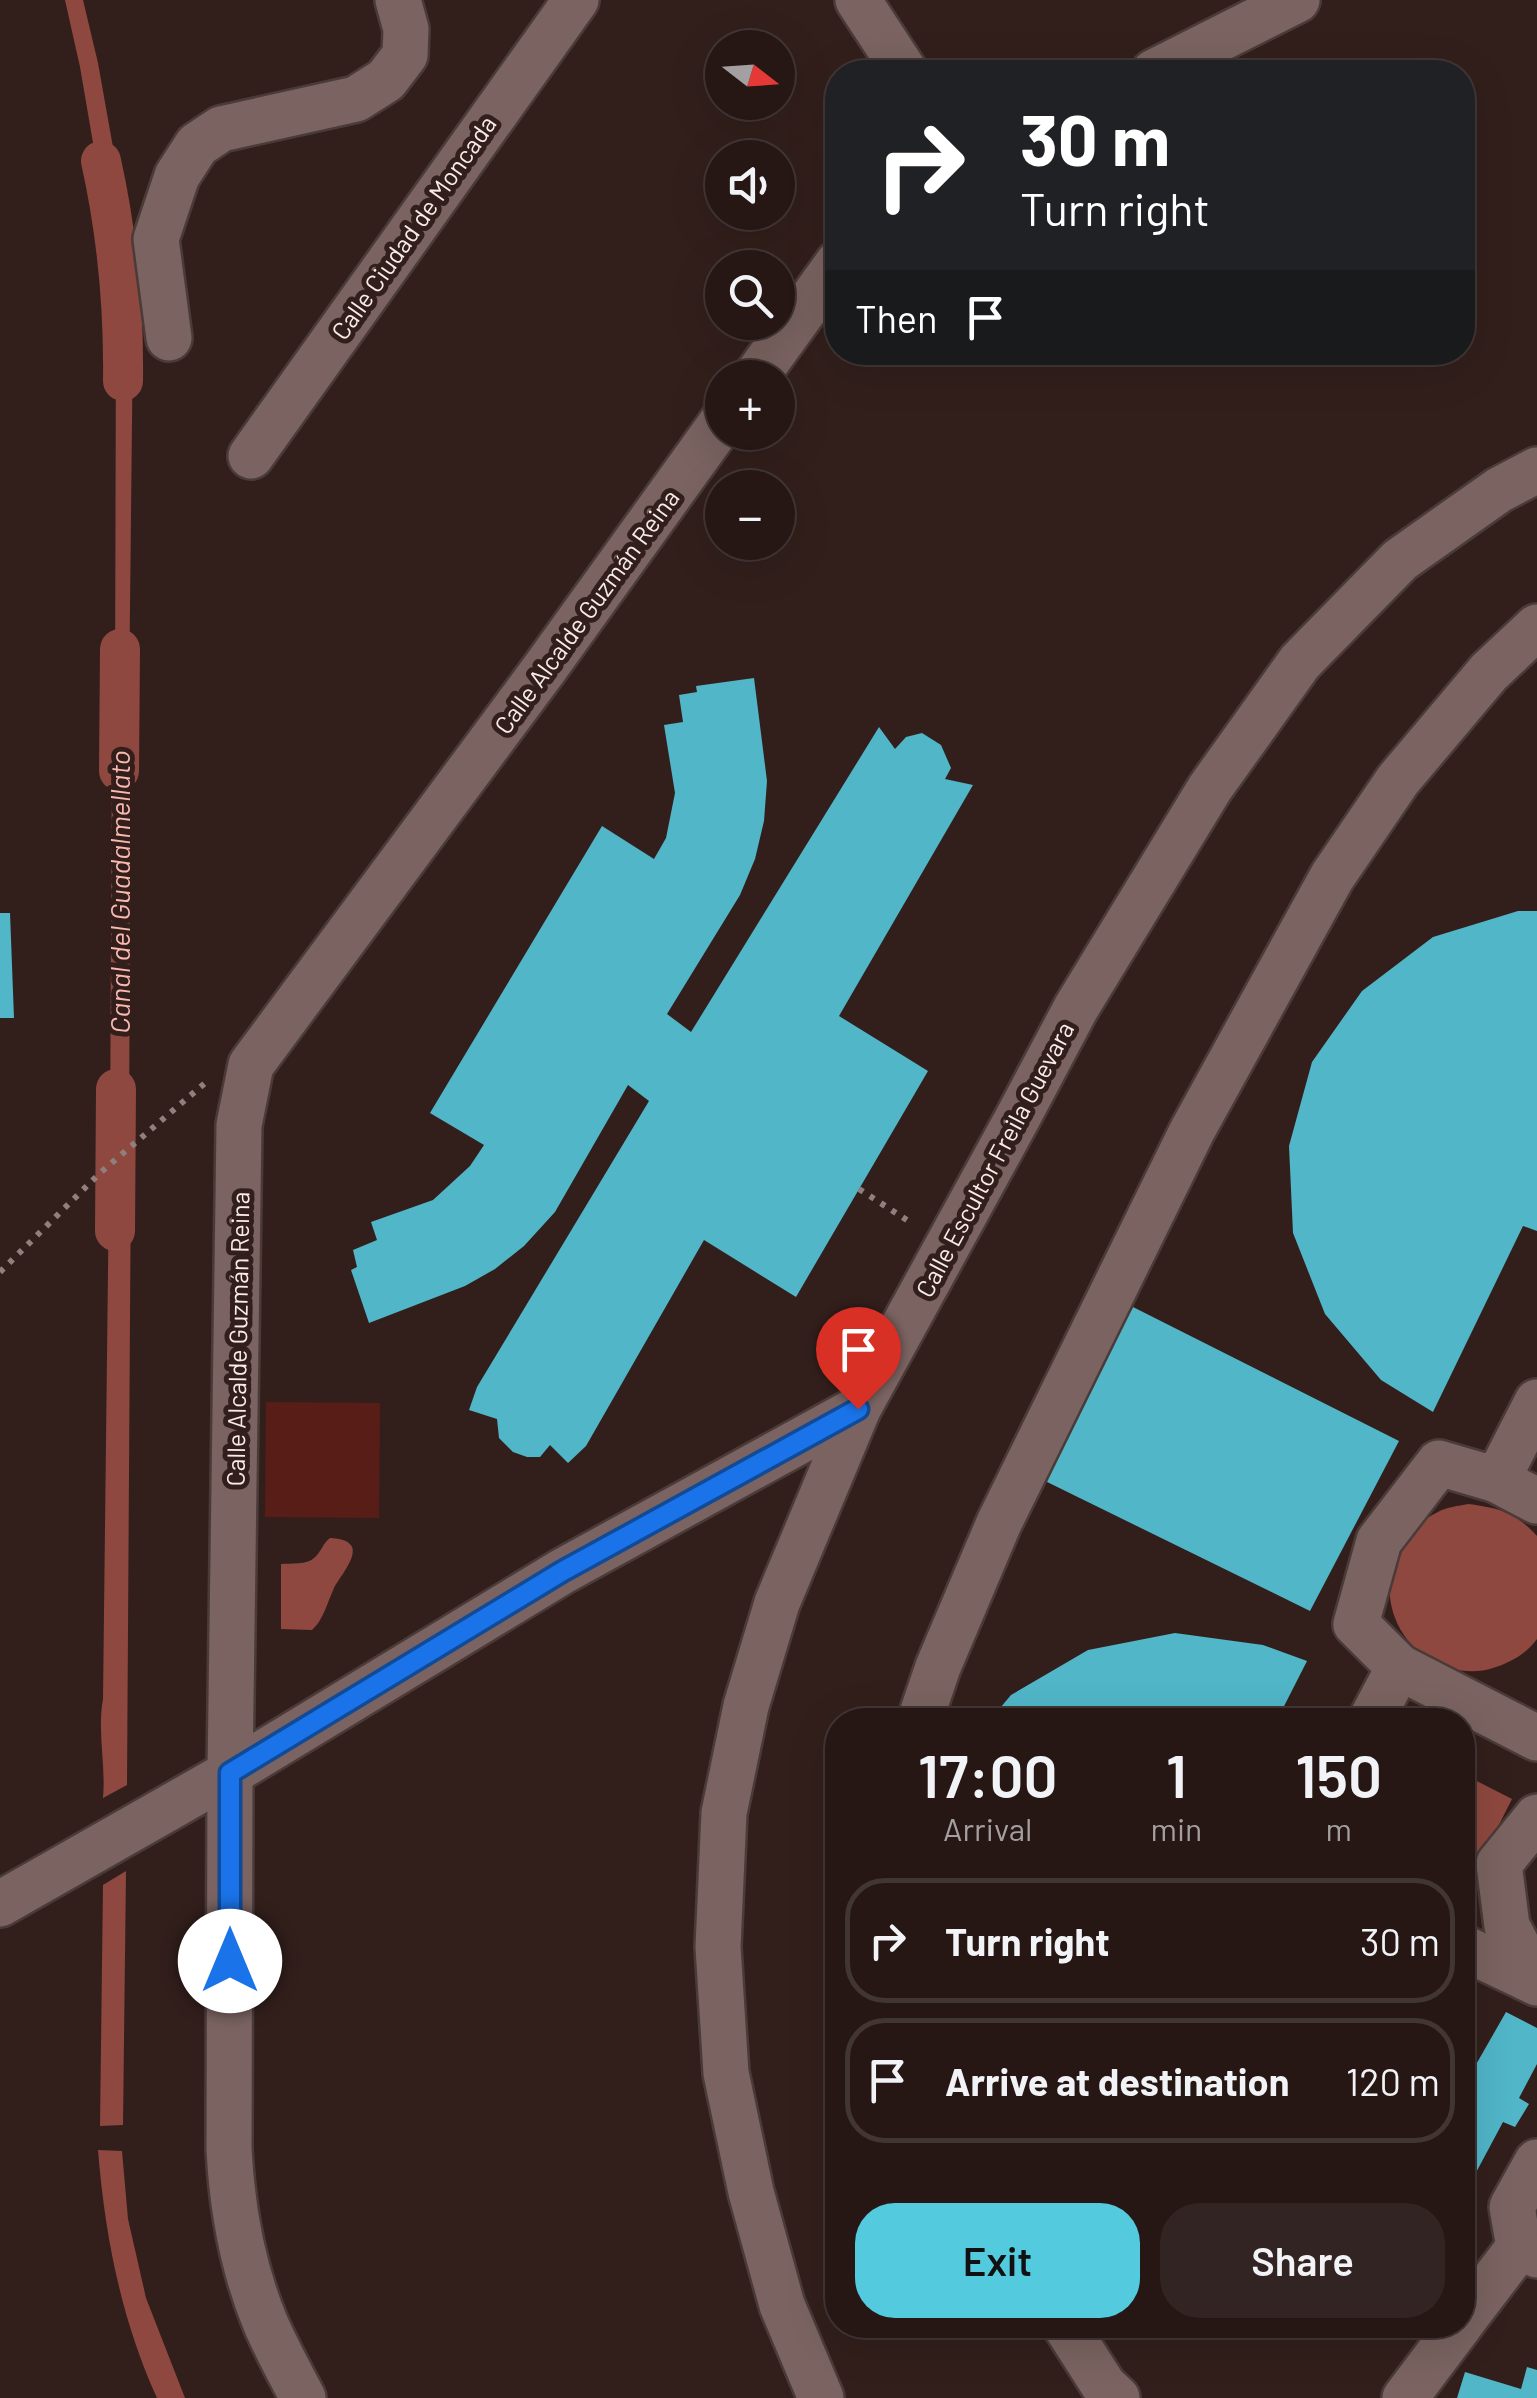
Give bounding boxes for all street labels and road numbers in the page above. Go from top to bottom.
street label: Calle Ciudad de Moncada [324,109,502,345]
street label: Calle Alcalde Guzmán Reina [487,483,685,739]
street label: Calle Escultor Freila Guevara [909,1016,1079,1302]
street label: Calle Alcalde Guzmán Reina [219,1191,255,1487]

